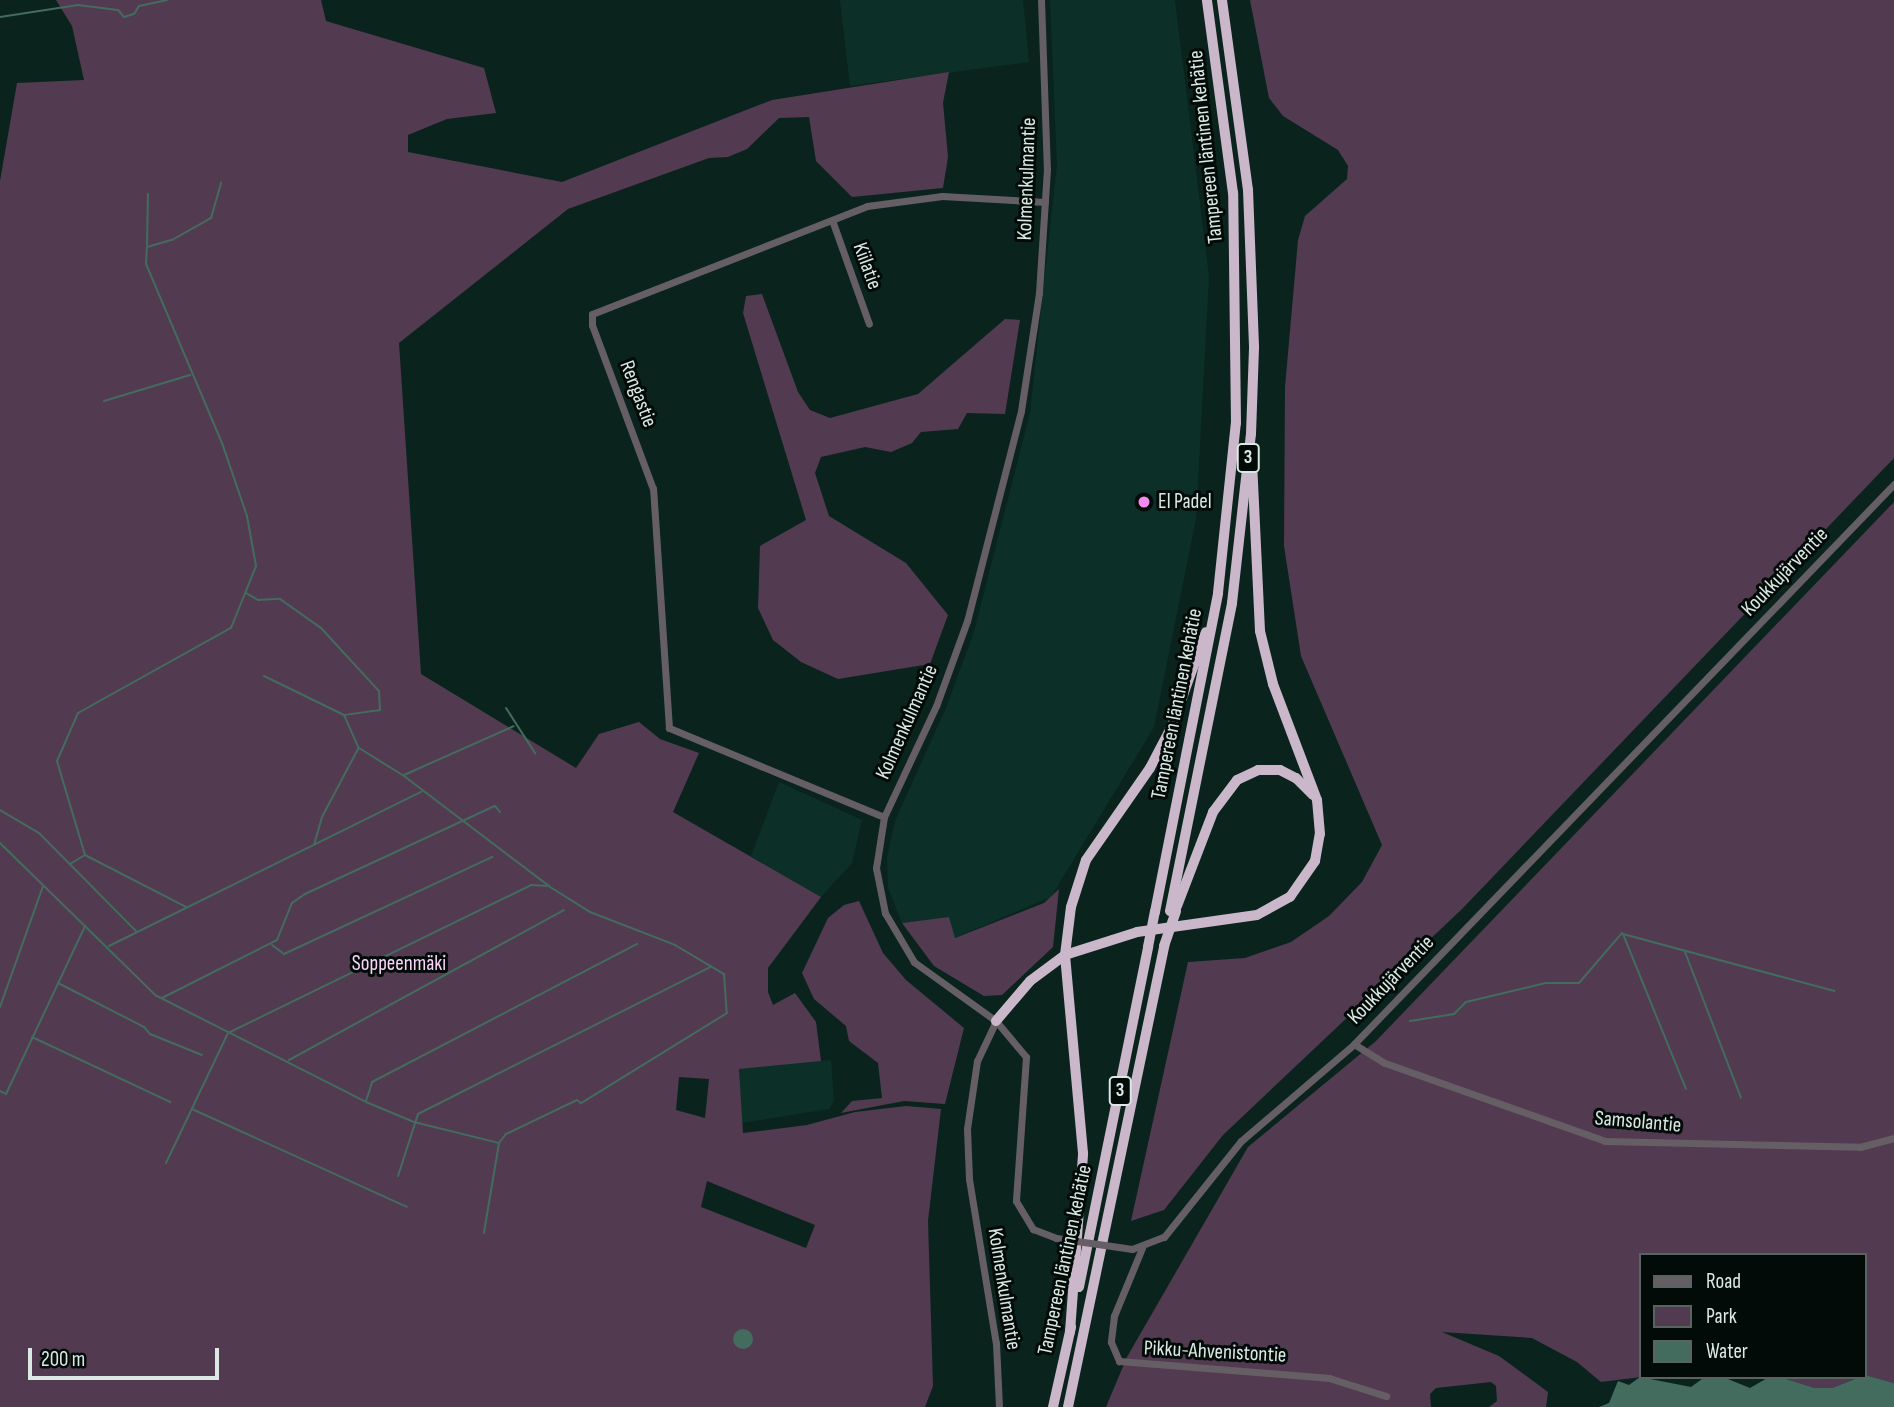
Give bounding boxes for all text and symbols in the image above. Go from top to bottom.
street label: Tampereen läntinen kehätie [1183,49,1229,245]
street label: Kolmenkulmantie [1012,117,1042,241]
street label: Kiilatie [847,239,887,293]
street label: Rengastie [614,357,662,431]
road number: 3 [1236,442,1260,474]
place label: El Padel [1158,489,1212,515]
marker: El Padel [1136,494,1152,510]
street label: Koukkujärventie [1736,522,1834,622]
street label: Tampereen läntinen kehätie [1146,606,1208,802]
street label: Kolmenkulmantie [871,661,943,783]
street label: Koukkujärventie [1342,930,1440,1030]
park label: Soppeenmäki [352,951,446,977]
road number: 3 [1108,1076,1132,1106]
street label: Samsolantie [1594,1106,1682,1138]
street label: Tampereen läntinen kehätie [1033,1163,1097,1357]
street label: Kolmenkulmantie [982,1226,1026,1352]
legend [1638,1253,1866,1379]
text: Road [1706,1269,1741,1294]
text: Park [1706,1304,1737,1329]
scale bar [32,1334,222,1378]
street label: Pikku-Ahvenistontie [1143,1336,1287,1368]
text: Water [1706,1339,1748,1364]
text: 200 m [41,1347,85,1372]

